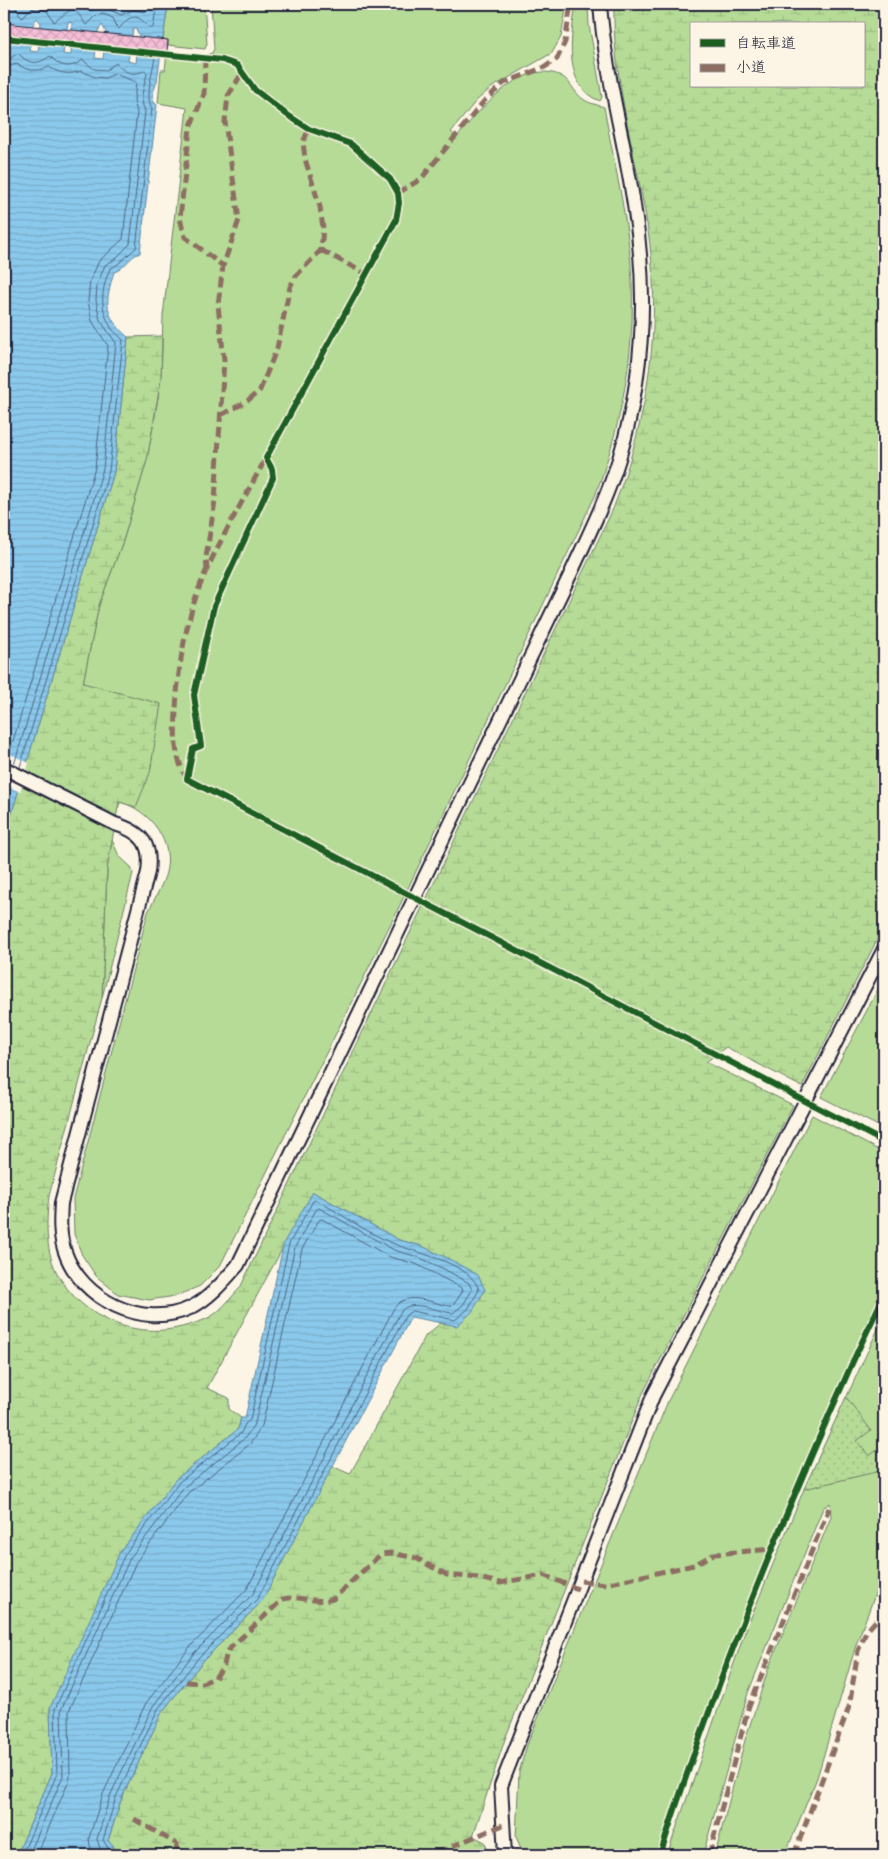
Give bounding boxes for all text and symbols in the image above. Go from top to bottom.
legend [690,22,866,88]
text: 自転車道 [736,34,796,53]
text: 小道 [736,58,766,77]

